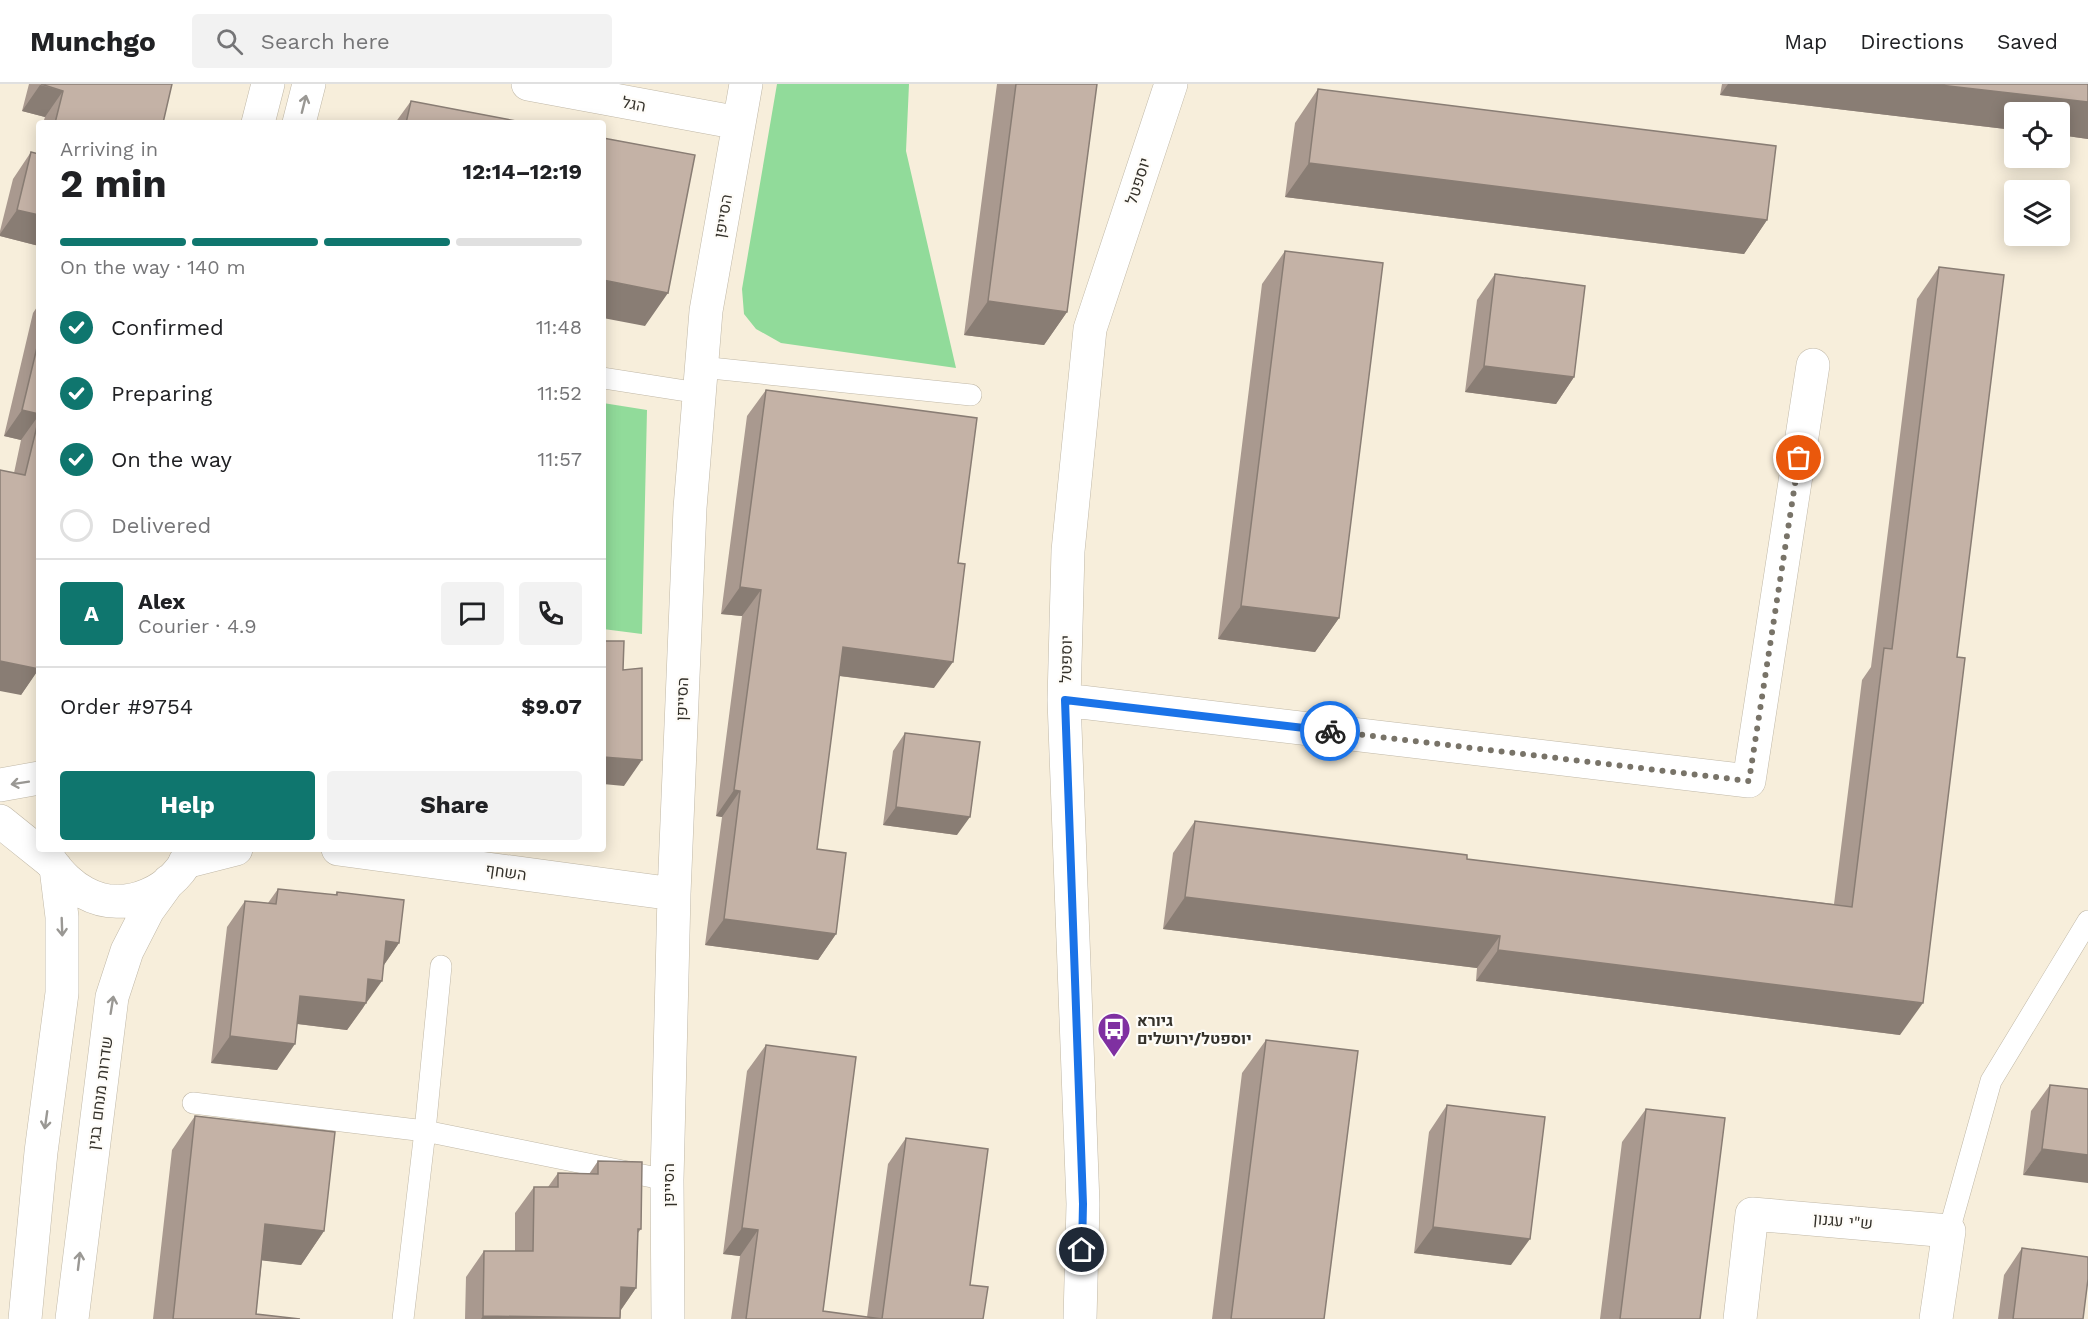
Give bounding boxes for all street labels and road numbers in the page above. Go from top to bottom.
street label: הגל [620,92,648,116]
street label: יוספטל [1122,155,1154,207]
street label: הסייפן [710,193,736,239]
street label: יוספטל [1056,635,1076,683]
street label: הסייפן [672,677,692,721]
street label: השחף [484,860,528,884]
street label: שדרות מנחם בגין [84,1035,116,1151]
street label: הסייפן [659,1163,678,1207]
street label: ש"י עגנון [1812,1209,1874,1233]

